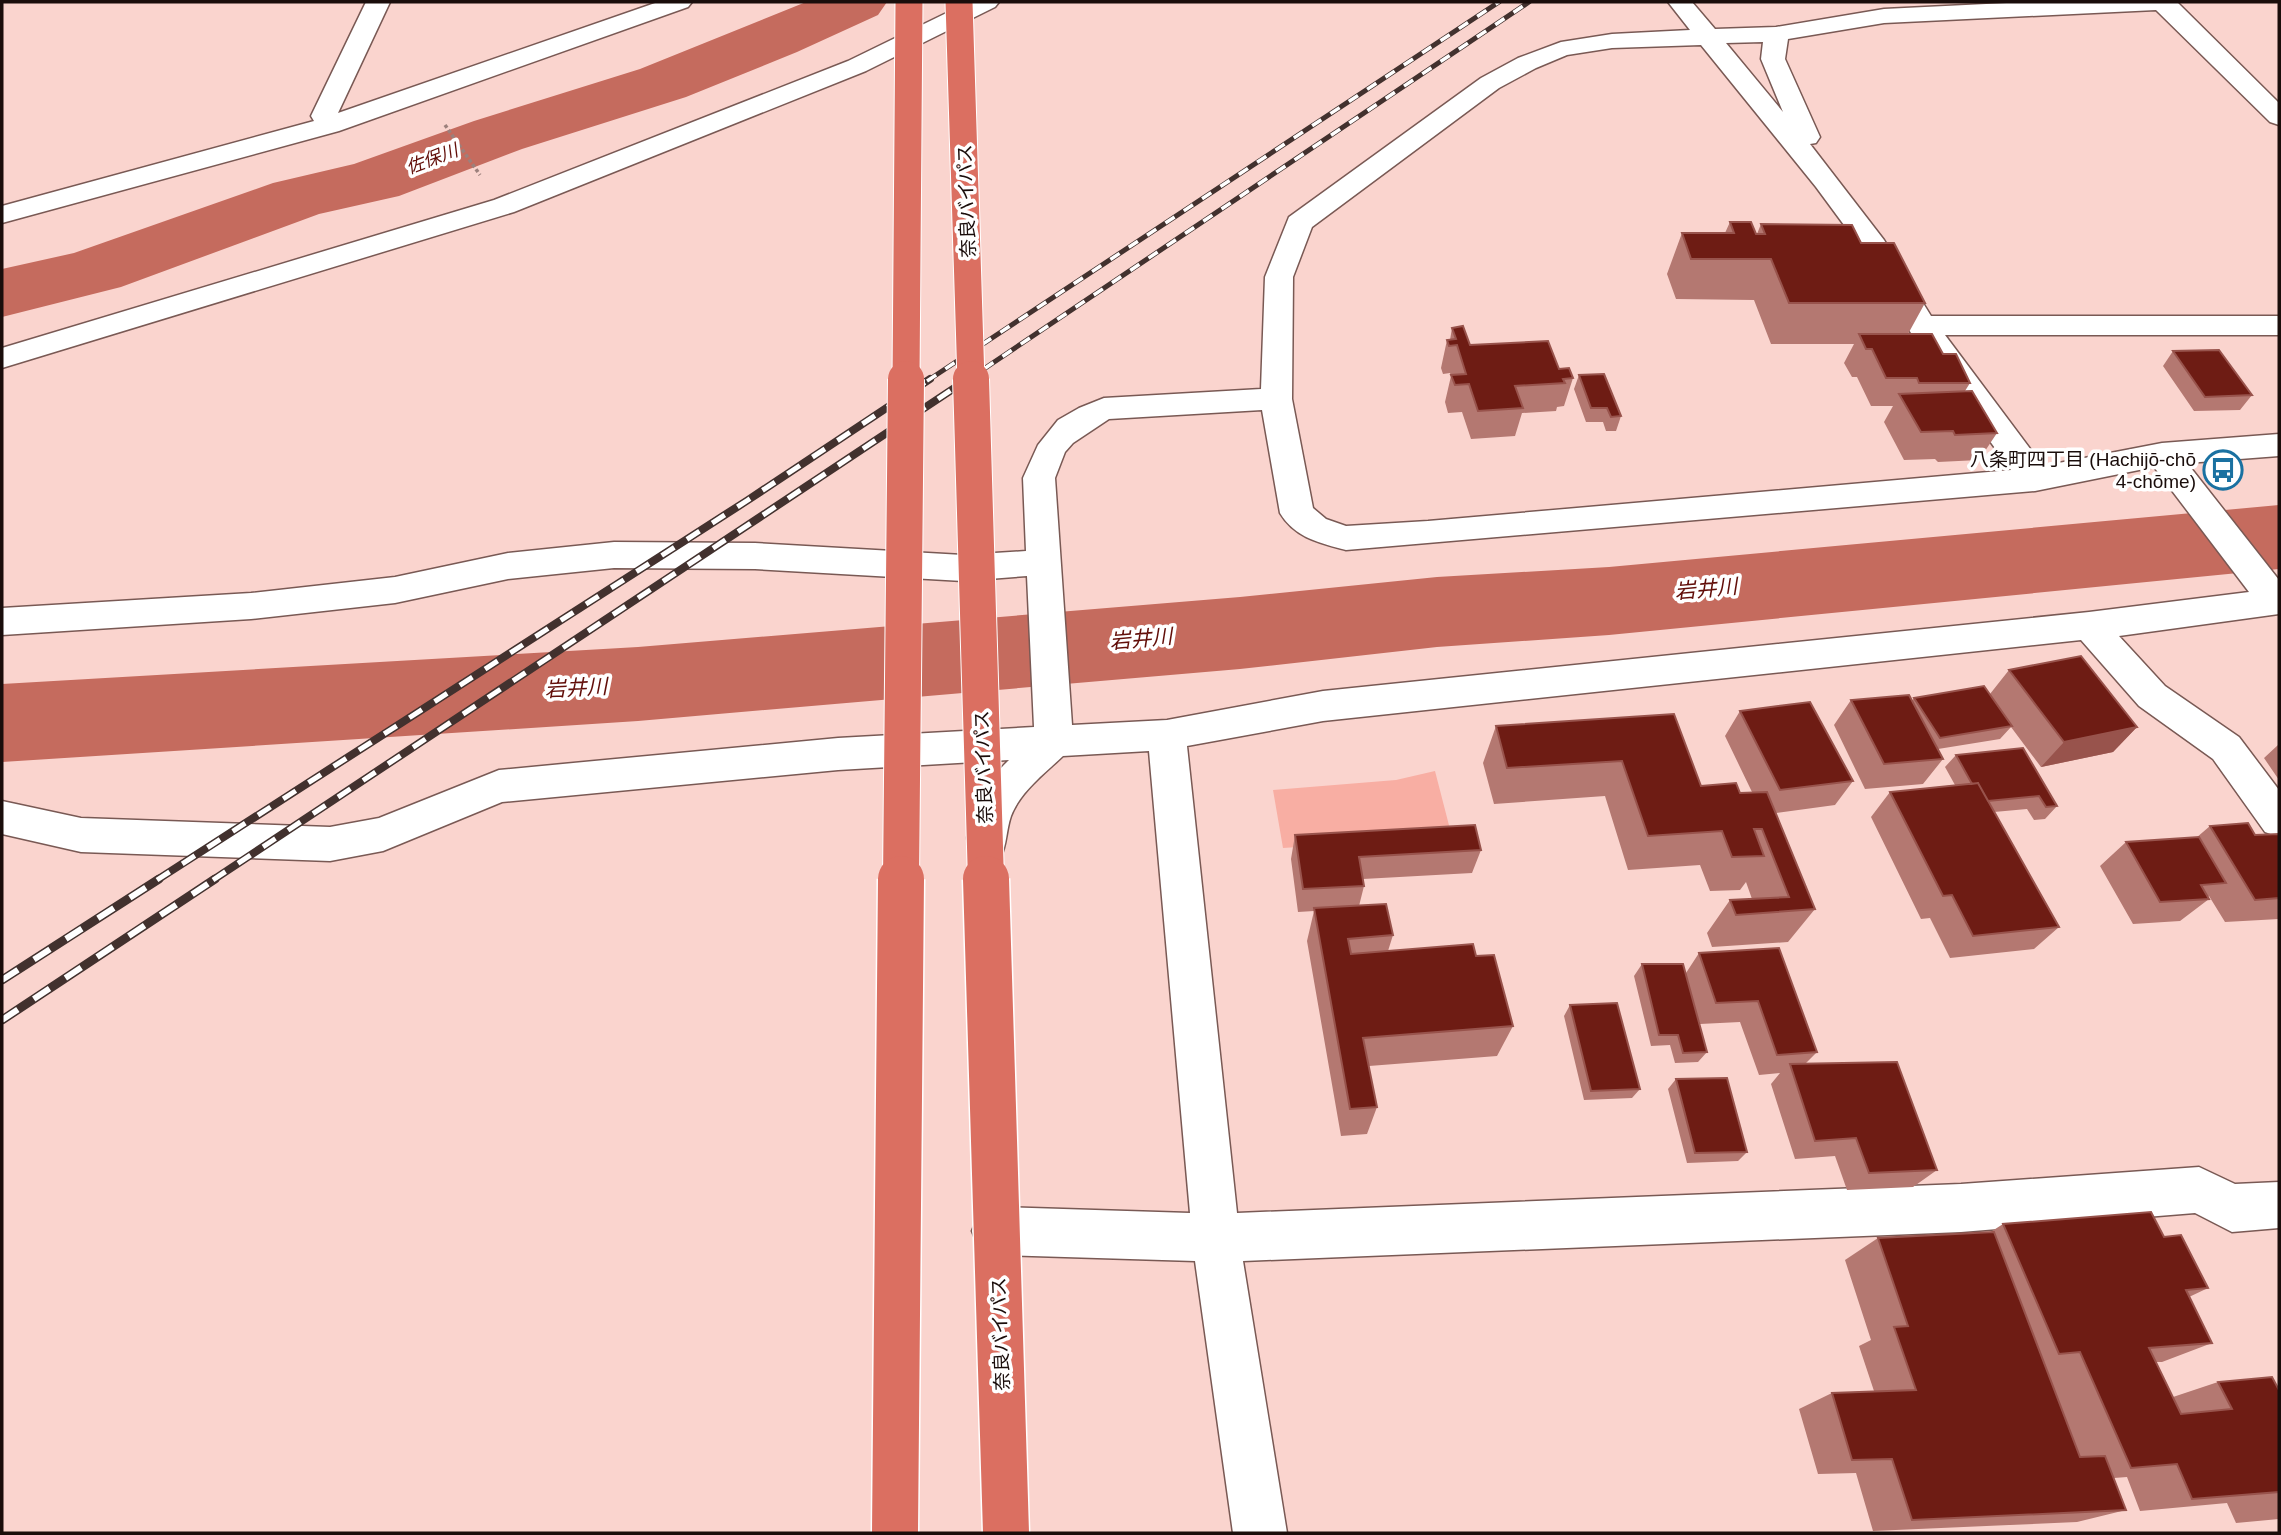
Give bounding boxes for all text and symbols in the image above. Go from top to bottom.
water label: 佐保川 [403,139,463,178]
street label: 奈良バイパス [954,144,979,258]
place label: 八条町四丁目 (Hachijō-chō 4-chōme) [1970,449,2196,492]
bus stop icon: 八条町四丁目 (Hachijō-chō 4-chōme) [2202,449,2244,491]
water label: 岩井川 [1674,574,1740,603]
water label: 岩井川 [1109,624,1175,653]
water label: 岩井川 [544,674,610,701]
street label: 奈良バイパス [971,710,996,824]
street label: 奈良バイパス [988,1277,1013,1391]

